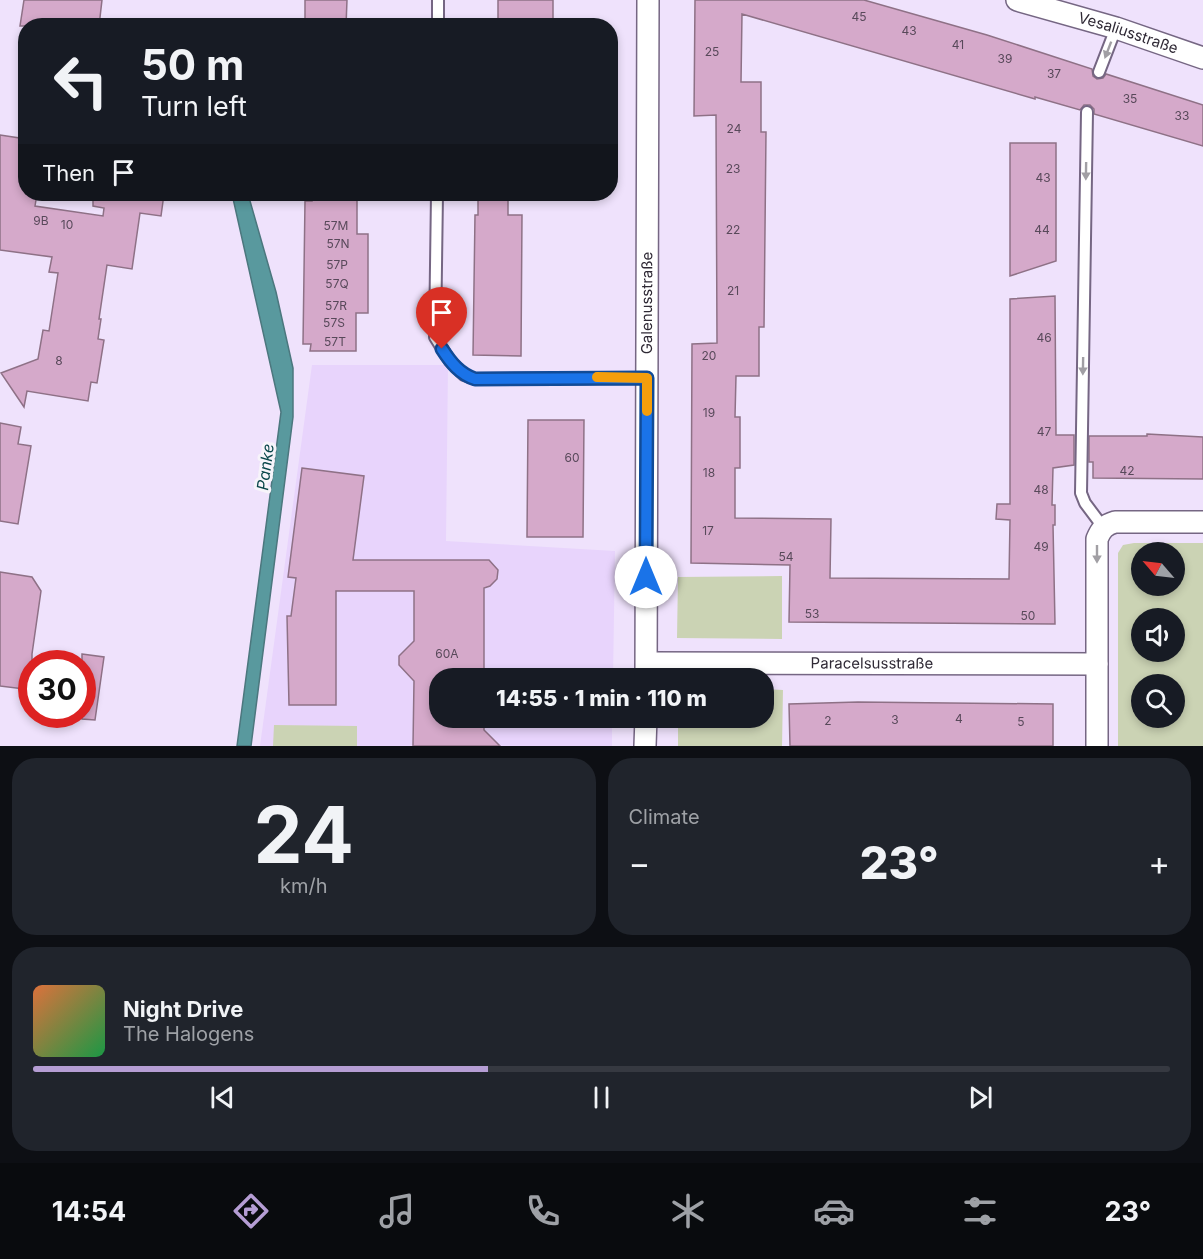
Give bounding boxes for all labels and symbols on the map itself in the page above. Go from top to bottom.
street label: Vesaliusstraße [1076,8,1181,58]
house number: 45 [851,9,867,24]
house number: 43 [901,23,917,38]
house number: 41 [952,37,964,52]
one-way arrow [1103,41,1112,59]
house number: 25 [705,44,719,59]
house number: 39 [998,51,1012,66]
house number: 37 [1047,66,1061,81]
house number: 35 [1123,91,1137,106]
house number: 33 [1175,108,1189,123]
house number: 24 [727,121,742,136]
house number: 23 [726,161,740,176]
one-way arrow [1081,161,1091,180]
house number: 43 [1035,170,1051,185]
house number: 9B [33,213,49,228]
house number: 10 [61,217,73,232]
house number: 57M [324,218,348,233]
house number: 22 [726,222,740,237]
house number: 44 [1034,222,1050,237]
house number: 57N [326,236,350,251]
street label: Galenusstraße [637,252,656,354]
house number: 57P [326,257,348,272]
house number: 57Q [325,276,349,291]
house number: 21 [727,283,739,298]
pin [416,287,467,349]
house number: 57R [325,298,347,313]
house number: 57S [323,315,345,330]
house number: 46 [1036,330,1052,345]
house number: 57T [324,334,346,349]
house number: 20 [702,348,716,363]
house number: 8 [55,353,63,368]
one-way arrow [1078,356,1088,375]
house number: 19 [703,405,715,420]
house number: 47 [1037,424,1051,439]
water label: Panke [252,442,278,492]
house number: 60 [564,450,580,465]
house number: 42 [1119,463,1135,478]
house number: 18 [703,465,715,480]
house number: 48 [1033,482,1049,497]
house number: 17 [702,523,714,538]
house number: 49 [1033,539,1049,554]
north arrow [1131,542,1185,596]
one-way arrow [1092,544,1102,563]
position arrow [614,545,678,609]
house number: 54 [778,549,794,564]
house number: 53 [805,606,819,621]
house number: 50 [1021,608,1035,623]
house number: 60A [435,646,459,661]
speed limit sign: 30 [18,650,96,728]
street label: Paracelsusstraße [811,653,933,673]
house number: 4 [955,711,963,726]
house number: 3 [891,712,899,727]
house number: 2 [824,713,832,728]
house number: 5 [1017,714,1025,729]

